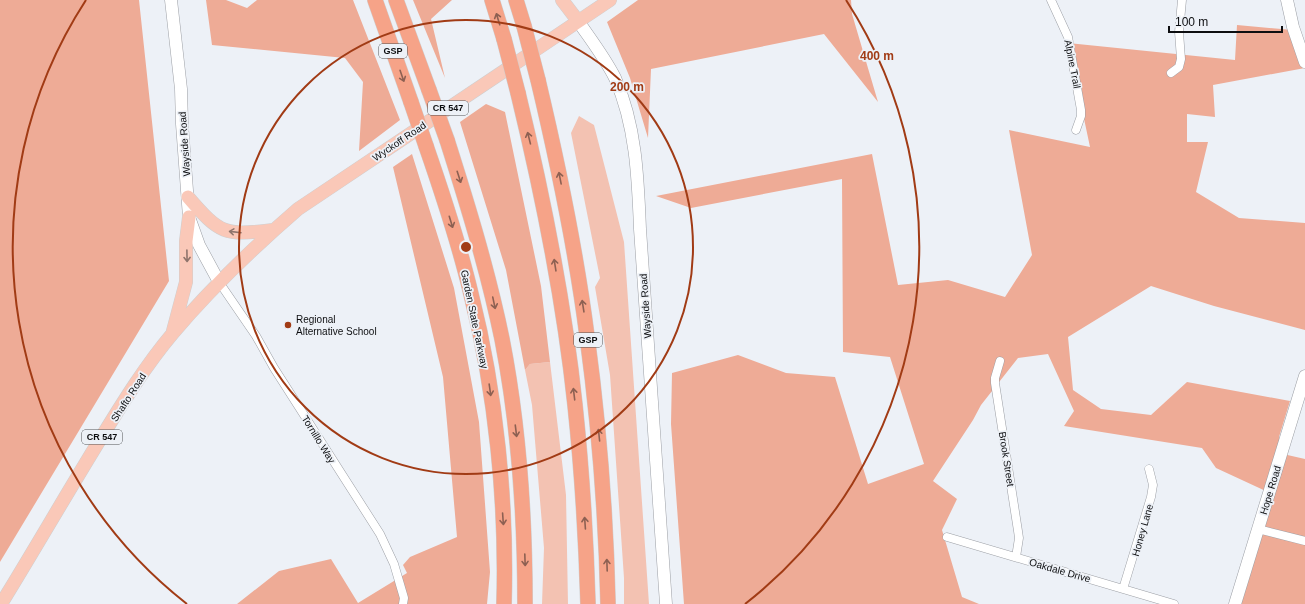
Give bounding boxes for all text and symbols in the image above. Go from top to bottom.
scale bar [1169,8,1282,34]
one-way arrow [494,13,501,26]
text: 100 m [1175,15,1208,29]
street label: Alpine Trail [1062,39,1083,89]
road number: GSP [379,44,407,58]
text: 400 m [860,49,894,63]
one-way arrow [399,70,407,82]
text: 200 m [610,80,644,94]
road number: CR 547 [428,101,468,115]
street label: Wayside Road [177,111,192,177]
street label: Wyckoff Road [371,120,428,163]
one-way arrow [525,131,533,144]
one-way arrow [456,171,463,184]
one-way arrow [555,172,563,185]
one-way arrow [448,216,455,229]
one-way arrow [229,228,242,236]
centre of rings [459,240,473,254]
one-way arrow [183,249,191,262]
one-way arrow [551,259,559,272]
street label: Garden State Parkway [459,269,490,369]
street label: Wayside Road [638,273,653,339]
one-way arrow [490,296,498,309]
one-way arrow [578,300,586,313]
place label: Regional Alternative School [296,314,377,337]
marker: Regional Alternative School [283,320,293,330]
road number: GSP [574,333,602,347]
street label: Shafto Road [109,371,148,424]
one-way arrow [486,383,494,396]
one-way arrow [570,388,578,401]
street label: Tornillo Way [300,413,338,465]
one-way arrow [512,424,520,437]
one-way arrow [595,429,602,442]
road number: CR 547 [82,430,122,444]
street label: Brook Street [997,431,1016,488]
street label: Hope Road [1258,464,1283,516]
street label: Honey Lane [1130,502,1155,558]
one-way arrow [500,512,507,525]
one-way arrow [582,517,589,530]
one-way arrow [521,553,529,566]
street label: Oakdale Drive [1028,556,1092,585]
one-way arrow [603,559,611,572]

